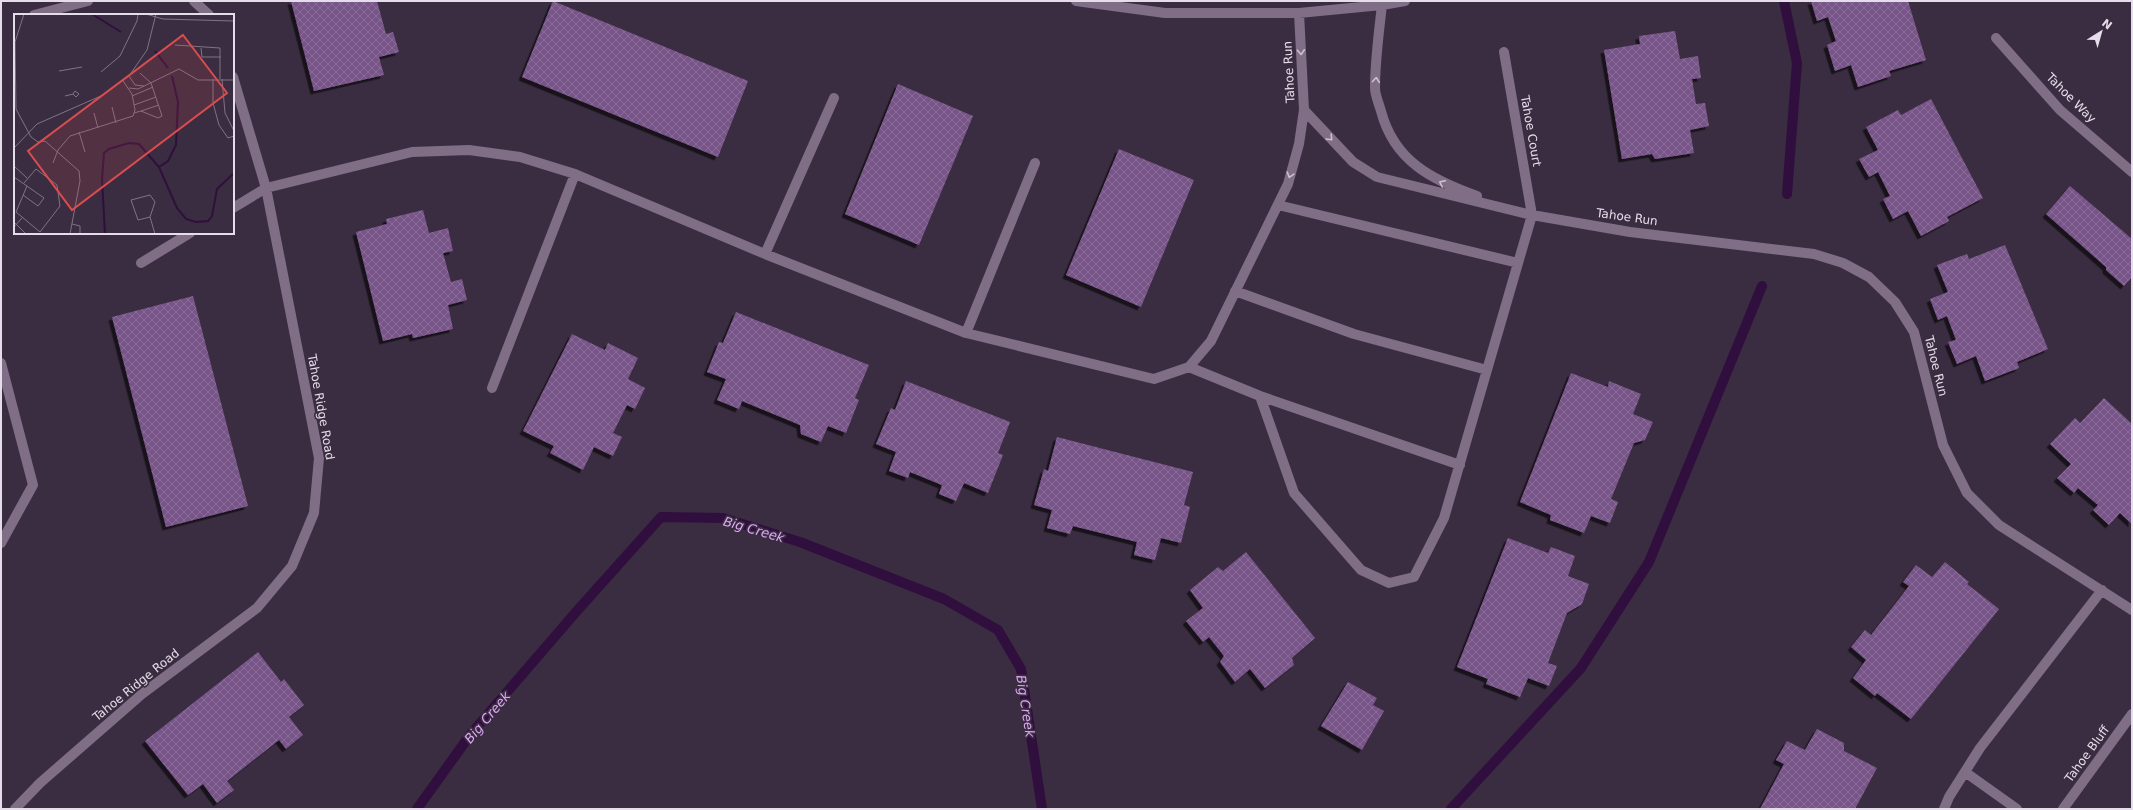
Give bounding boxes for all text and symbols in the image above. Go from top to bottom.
north arrow [2081,12,2121,52]
inset map [14,14,234,234]
text: N [2099,16,2114,32]
street label: Tahoe Run [1280,41,1298,104]
one-way arrow [1296,49,1305,55]
street label: Tahoe Way [2043,70,2099,126]
one-way arrow [1371,77,1380,83]
street label: Tahoe Court [1518,93,1544,168]
one-way arrow [1326,133,1333,141]
one-way arrow [1286,172,1295,179]
one-way arrow [1439,180,1447,188]
street label: Tahoe Run [1594,206,1659,228]
street label: Tahoe Run [1921,333,1950,398]
street label: Tahoe Ridge Road [305,352,337,461]
water label: Big Creek [722,514,787,545]
street label: Tahoe Ridge Road [89,646,182,725]
water label: Big Creek [1013,674,1038,739]
water label: Big Creek [461,688,514,746]
street label: Tahoe Bluff [2061,722,2113,786]

